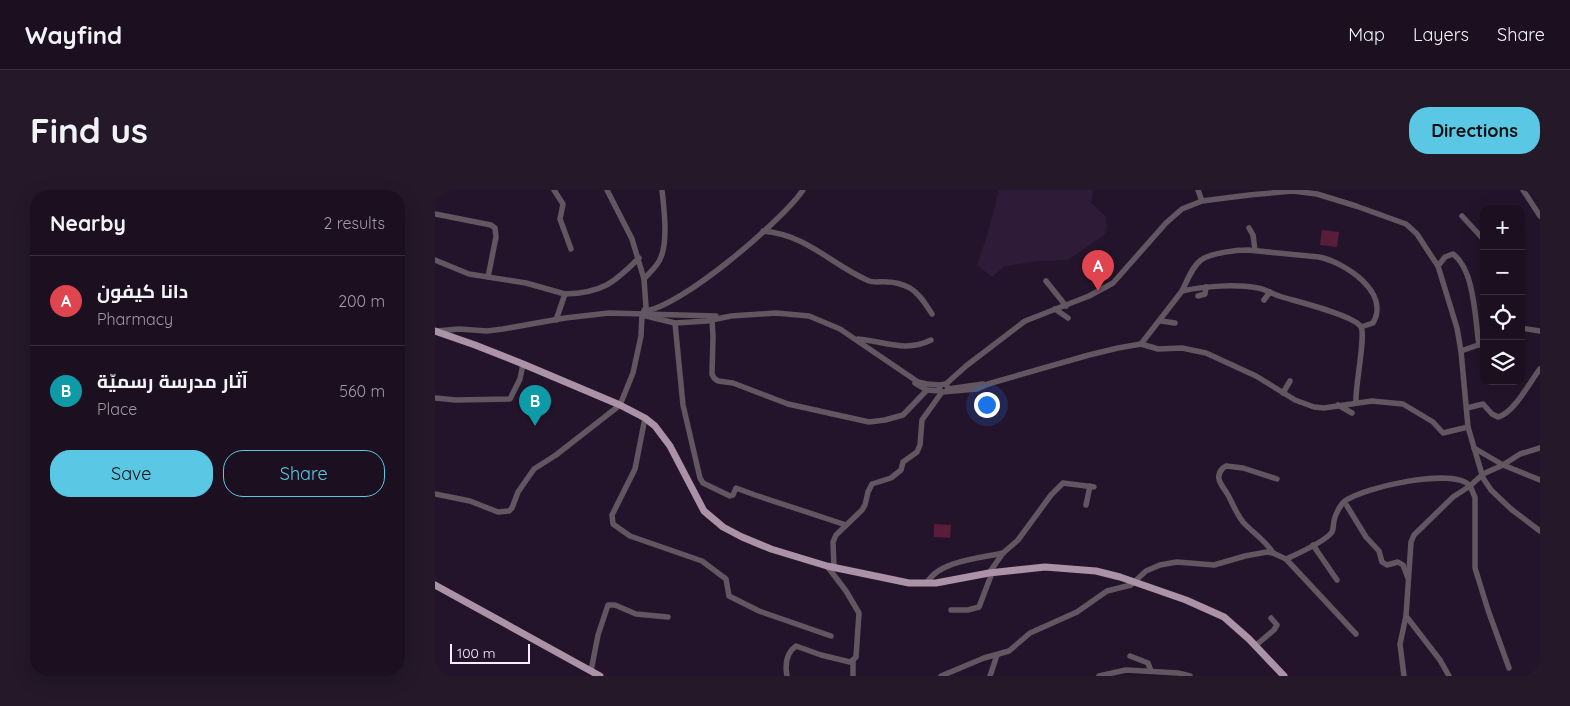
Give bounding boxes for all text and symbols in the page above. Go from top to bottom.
text: Wayfind [25,20,122,50]
text: Map [1348,23,1385,46]
text: Layers [1413,23,1469,46]
text: Share [1497,23,1545,46]
button: Directions [1409,107,1540,154]
text: Find us [30,108,148,152]
map controls [1480,205,1525,385]
button: + [1480,205,1525,250]
text: Nearby [50,210,126,236]
text: 2 results [323,213,385,233]
pin: A [1082,250,1114,291]
button: − [1480,250,1525,295]
text: دانا كيفون [97,279,188,303]
text: A [61,291,71,311]
text: 200 m [338,291,385,311]
button: locate [1480,295,1525,340]
text: Pharmacy [97,309,173,329]
button: layers [1480,340,1525,385]
text: آثار مدرسة رسميّة [97,369,248,393]
text: B [61,381,71,401]
text: 560 m [339,381,385,401]
pin: B [519,385,551,426]
your location [974,392,1000,418]
text: Place [97,399,137,419]
button: Save [50,450,213,497]
button: Share [223,450,385,497]
scale bar [450,641,530,664]
text: 100 m [457,644,495,662]

